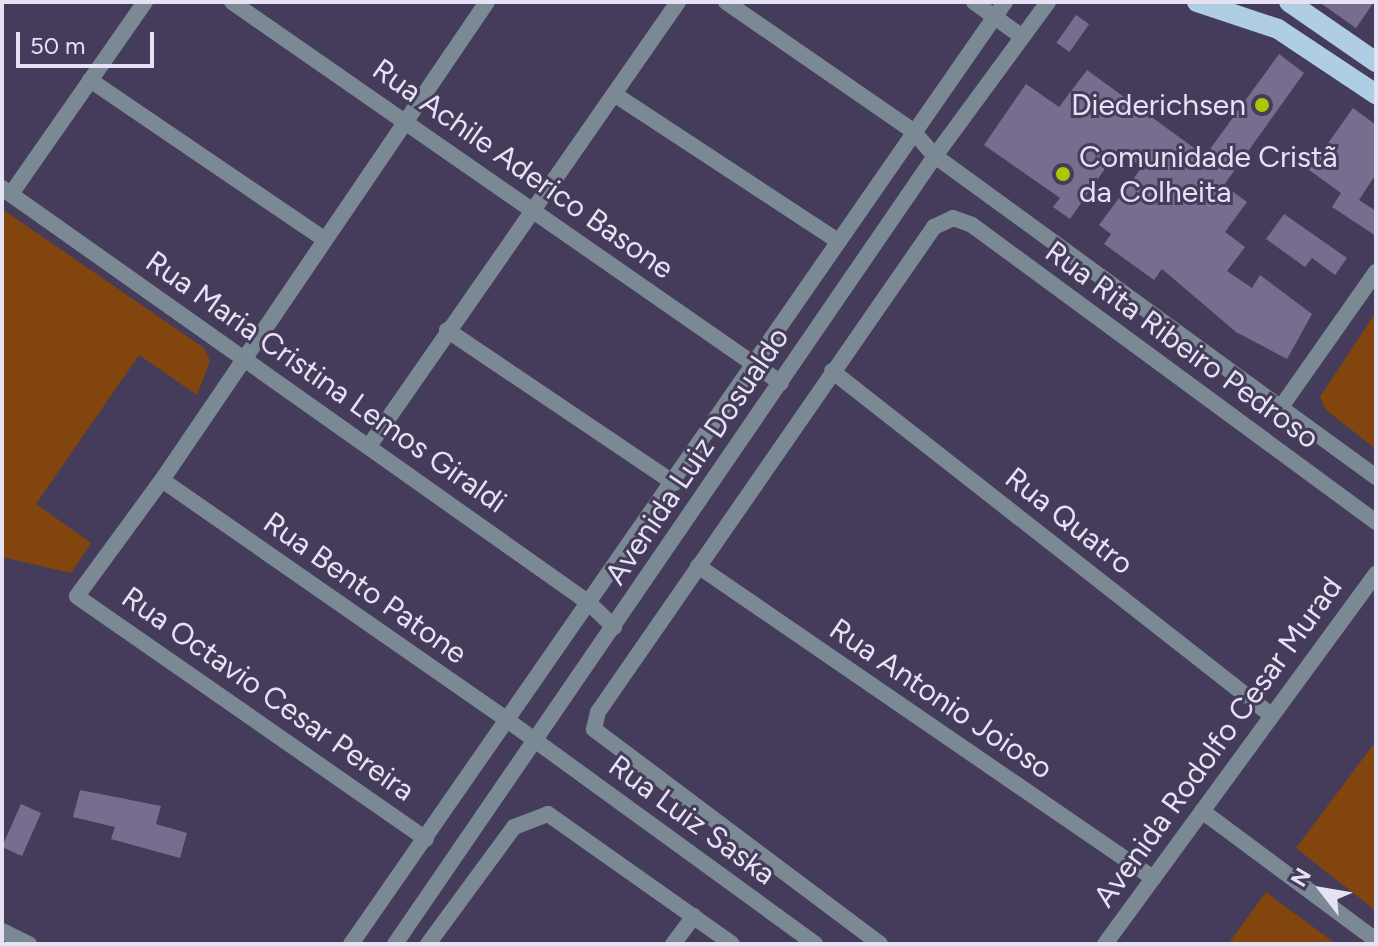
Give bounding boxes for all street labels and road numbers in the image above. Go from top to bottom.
street label: Rua Achile Aderico Basone [366,51,680,287]
street label: Rua Rita Ribeiro Pedroso [1038,234,1326,456]
street label: Rua Maria Cristina Lemos Giraldi [139,243,513,521]
street label: Avenida Luiz Dosualdo [597,320,797,592]
street label: Rua Quatro [998,460,1140,582]
street label: Rua Bento Patone [256,504,474,672]
street label: Avenida Rodolfo Cesar Murad [1086,570,1350,914]
street label: Rua Octavio Cesar Pereira [115,579,421,809]
street label: Rua Antonio Joioso [823,611,1059,787]
street label: Rua Luiz Saska [602,748,782,892]

